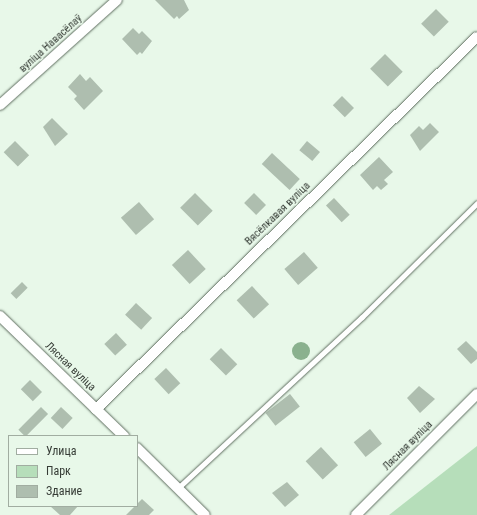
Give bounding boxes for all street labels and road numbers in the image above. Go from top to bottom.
street label: вуліца Навасёлаў [17,12,85,76]
street label: Вясёлкавая вуліца [243,180,313,248]
street label: Лясная вуліца [42,340,98,394]
street label: Лясная вуліца [380,418,436,474]

